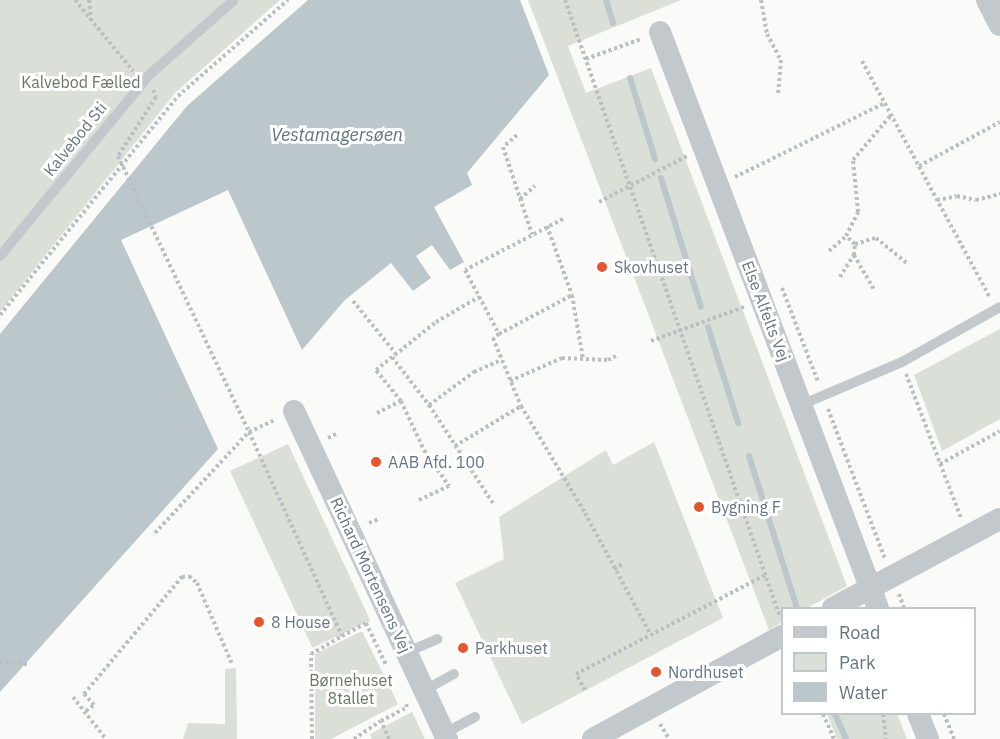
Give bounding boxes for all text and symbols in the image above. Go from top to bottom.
park label: Kalvebod Fælled [21,72,141,92]
street label: Kalvebod Sti [39,98,111,180]
water label: Vestamagersøen [271,124,403,146]
place label: Skovhuset [614,257,689,277]
street label: Else Alfelts Vej [738,258,794,364]
marker: Skovhuset [595,260,609,274]
place label: AAB Afd. 100 [388,452,485,472]
marker: AAB Afd. 100 [369,455,383,469]
street label: Richard Mortensens Vej [327,494,415,656]
place label: Bygning F [711,497,781,517]
marker: Bygning F [692,500,706,514]
legend [781,607,976,715]
place label: 8 House [271,612,330,632]
marker: 8 House [252,615,266,629]
text: Road [839,621,880,644]
place label: Parkhuset [475,638,548,658]
marker: Parkhuset [456,641,470,655]
text: Park [839,651,875,674]
place label: Nordhuset [668,662,744,682]
marker: Nordhuset [649,665,663,679]
park label: Børnehuset 8tallet [309,670,393,708]
text: Water [839,681,887,704]

